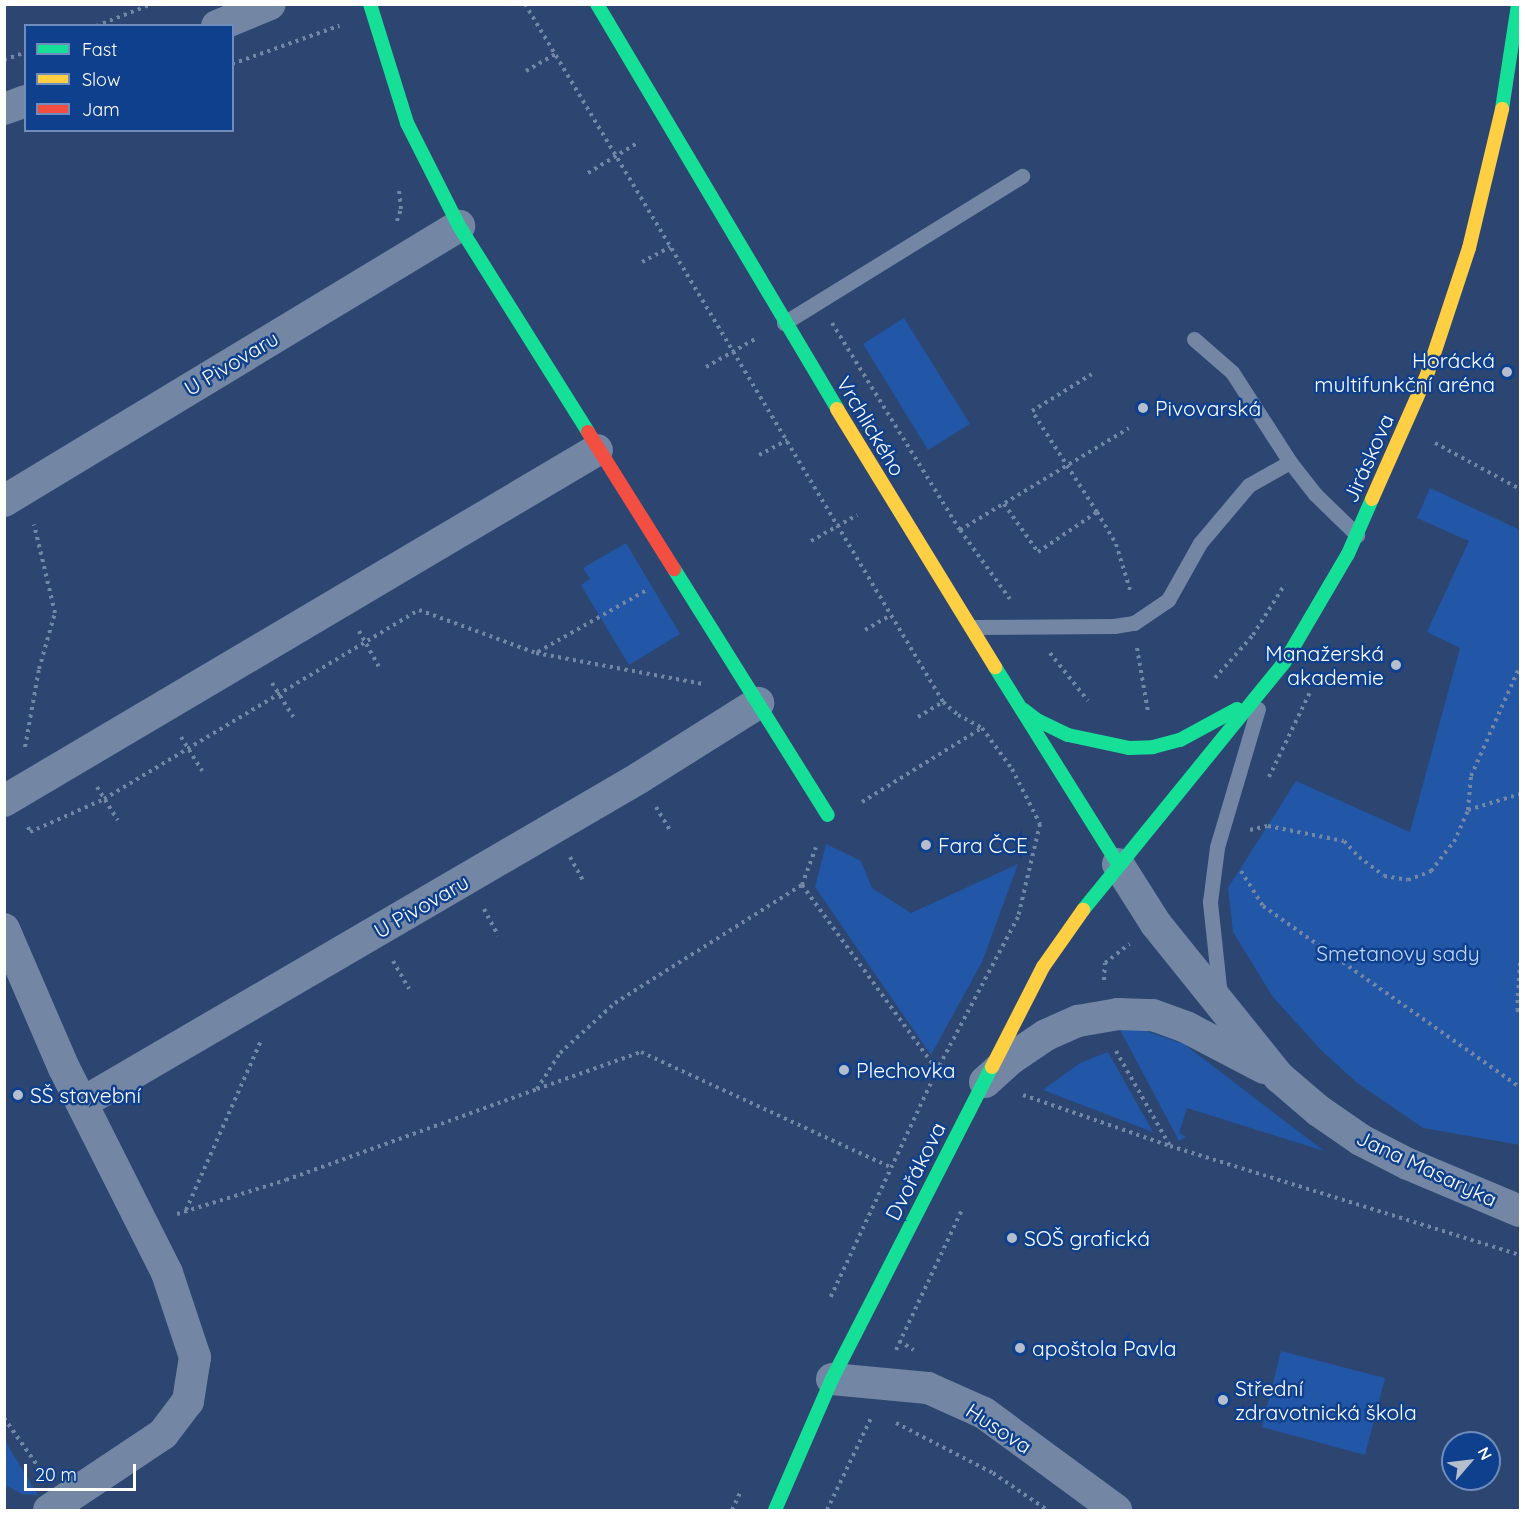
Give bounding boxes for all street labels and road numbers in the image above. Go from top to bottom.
street label: U Pivovaru [179,325,283,401]
street label: Vrchlického [831,372,911,480]
street label: Jiráskova [1337,410,1399,506]
street label: U Pivovaru [369,869,473,943]
street label: Dvořákova [880,1118,950,1224]
street label: Jana Masaryka [1353,1124,1501,1212]
street label: Husova [961,1397,1037,1459]

